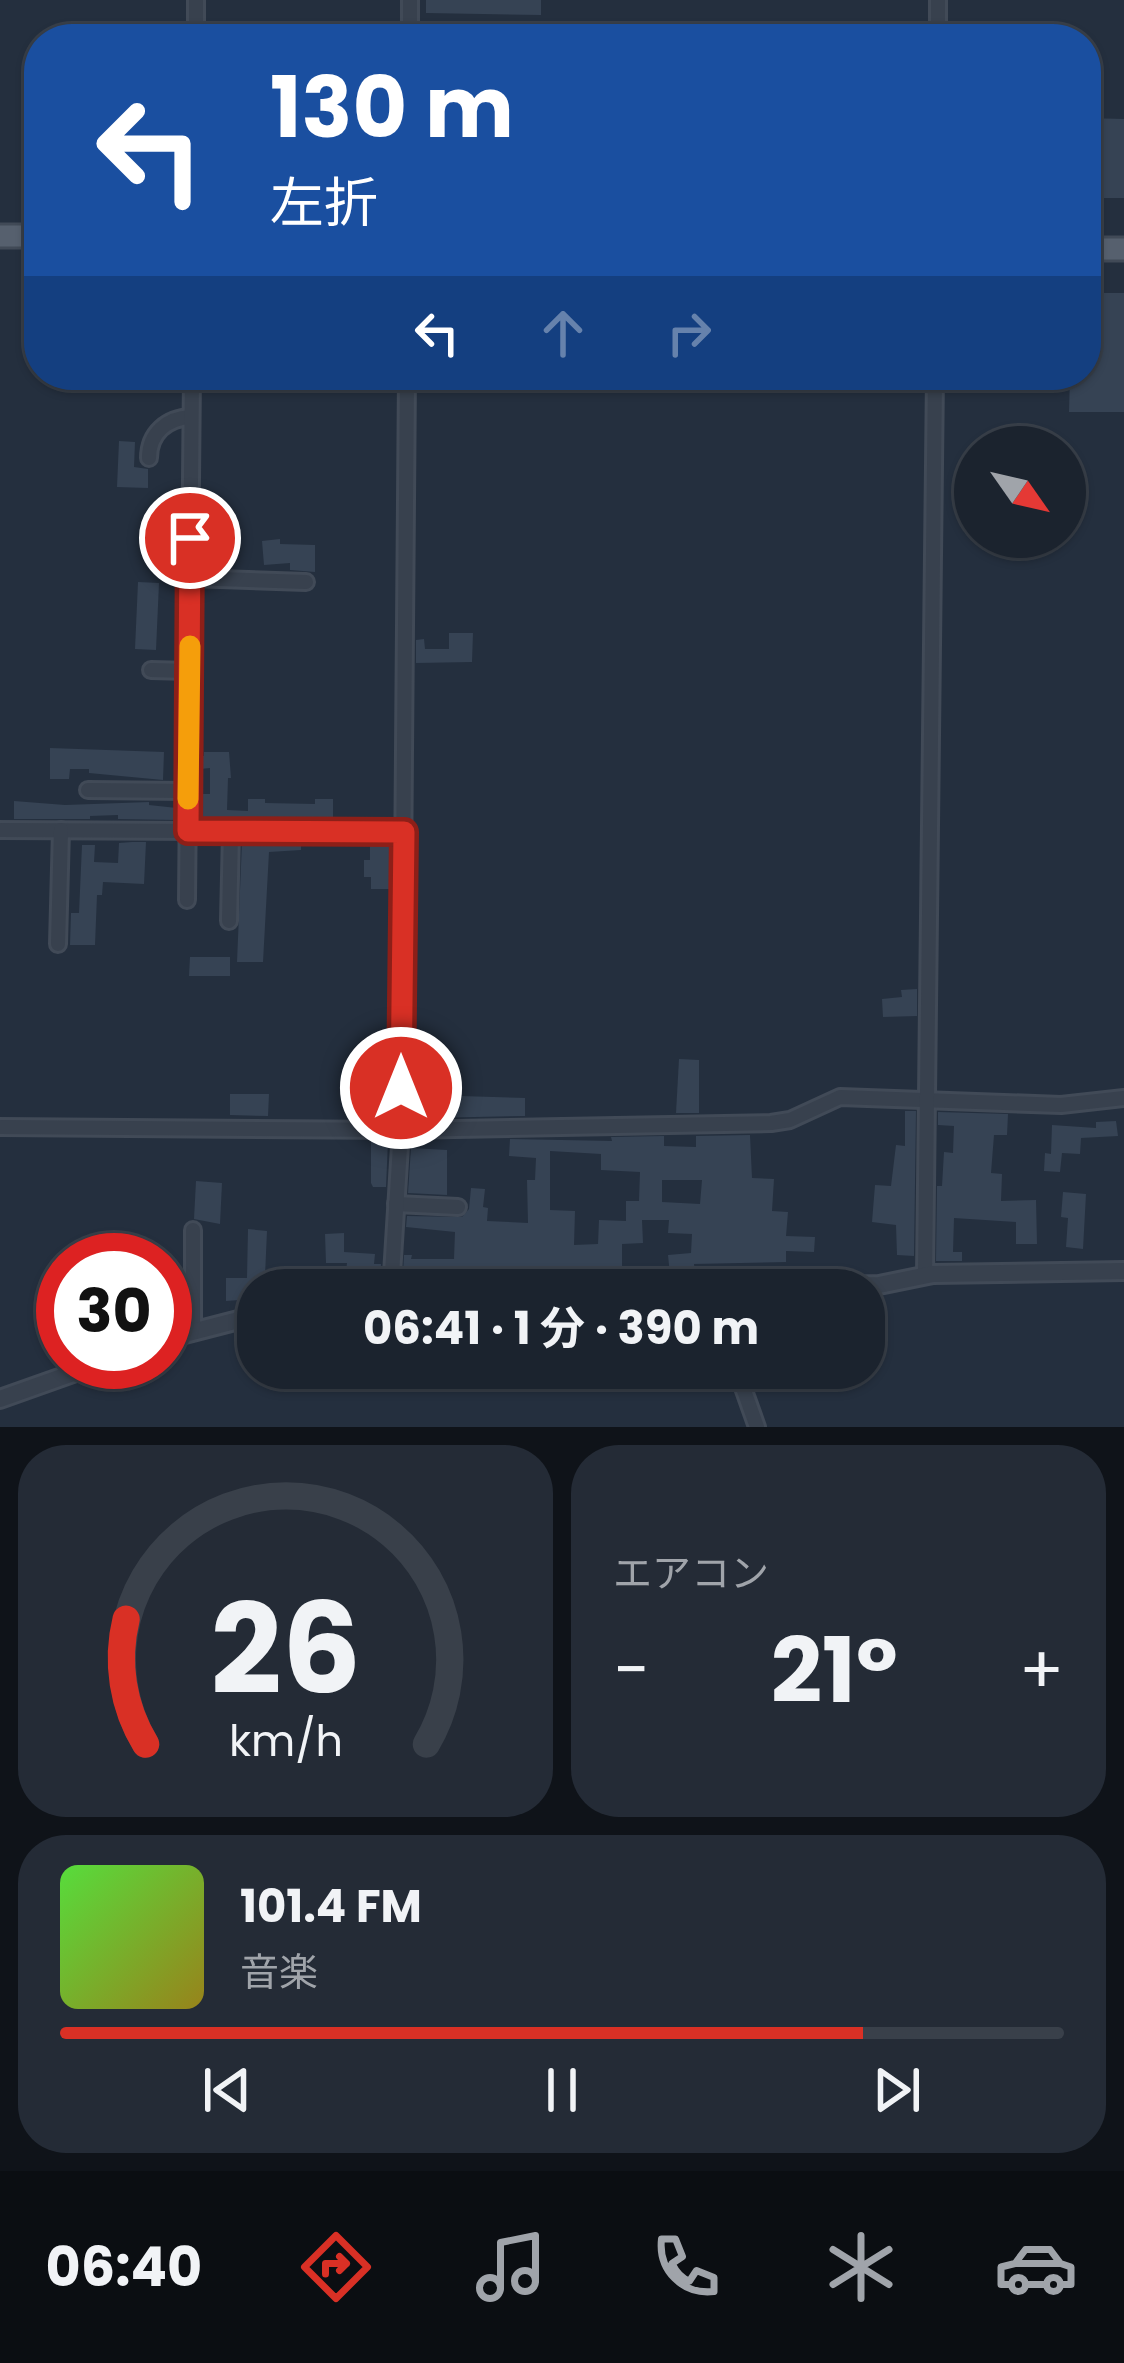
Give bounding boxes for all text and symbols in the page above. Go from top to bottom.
text: 130 m [270,49,514,166]
icon: left [72,72,228,228]
text: 左折 [270,165,378,241]
icon: left [404,300,470,366]
icon: ahead [530,300,596,366]
icon: right [656,300,722,366]
north arrow [954,426,1086,558]
map controls [954,426,1086,558]
pin [139,487,241,589]
icon: arrive [157,505,223,571]
position arrow [338,1025,464,1151]
speed limit sign: 30 [36,1233,192,1389]
text: 06:41 · 1 分 · 390 m [363,1297,759,1360]
text: エアコン [613,1546,769,1601]
text: 26 [210,1562,361,1737]
text: 21° [771,1607,898,1734]
text: − [613,1624,649,1716]
text: + [1019,1624,1064,1716]
text: km/h [228,1711,343,1771]
text: 101.4 FM [240,1875,422,1938]
text: 音楽 [240,1945,318,2000]
icon: previous [194,2057,260,2123]
icon: pause [529,2057,595,2123]
icon: next [864,2057,930,2123]
icon: directions [294,2225,378,2309]
icon: music [469,2225,553,2309]
icon: phone [644,2225,728,2309]
icon: climate [819,2225,903,2309]
icon: car [994,2225,1078,2309]
text: 06:40 [46,2229,202,2305]

